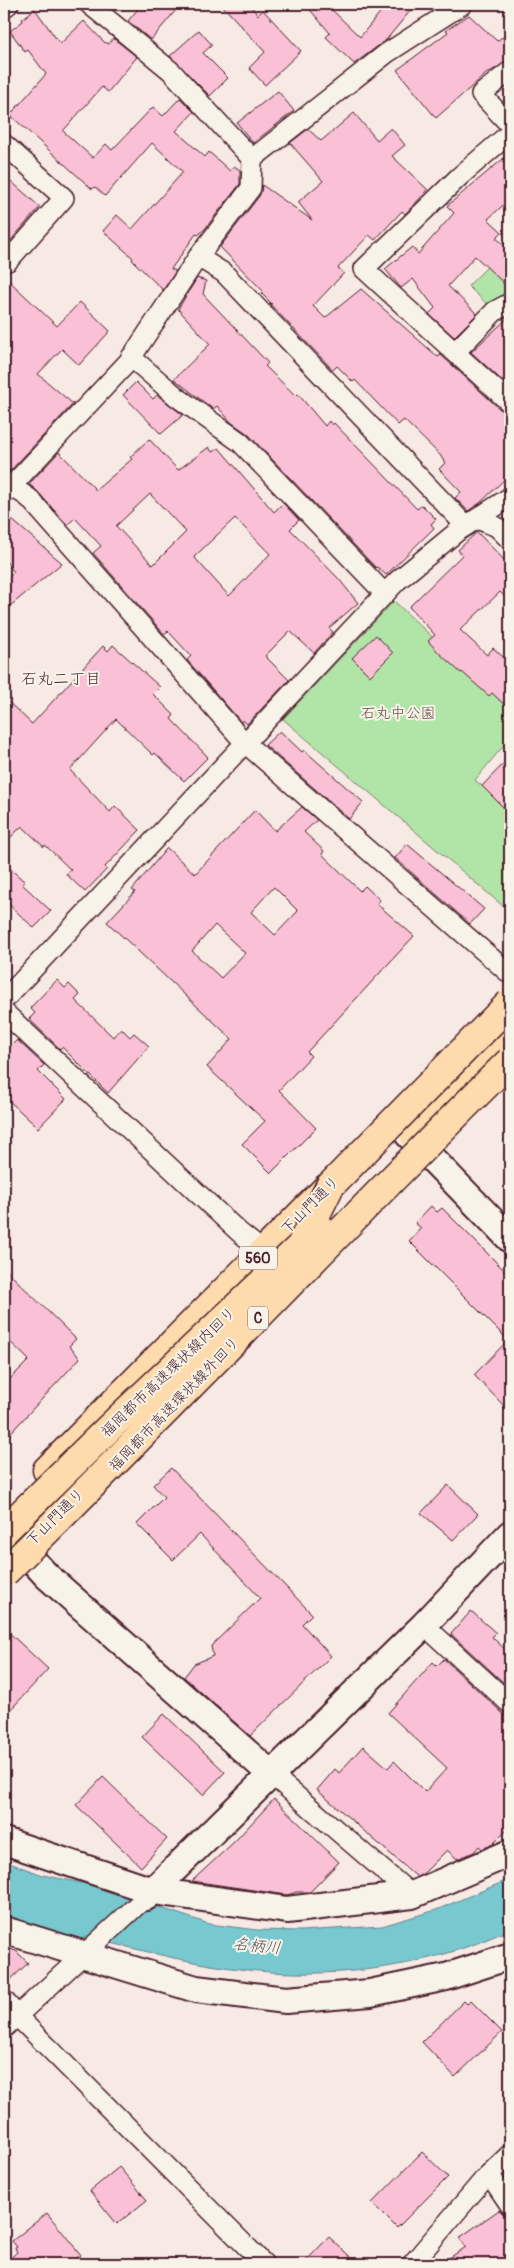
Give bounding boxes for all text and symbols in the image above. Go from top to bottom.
district label: 石丸二丁目 [21,669,101,689]
park label: 石丸中公園 [360,704,436,723]
street label: 下山門通り [277,1172,344,1239]
road number: 560 [239,1246,277,1270]
street label: 福岡都市高速環状線内回り [97,1303,240,1442]
road number: C [248,1306,268,1330]
street label: 福岡都市高速環状線外回り [105,1333,244,1476]
street label: 下山門通り [22,1484,89,1551]
water label: 名柄川 [232,1934,282,1958]

